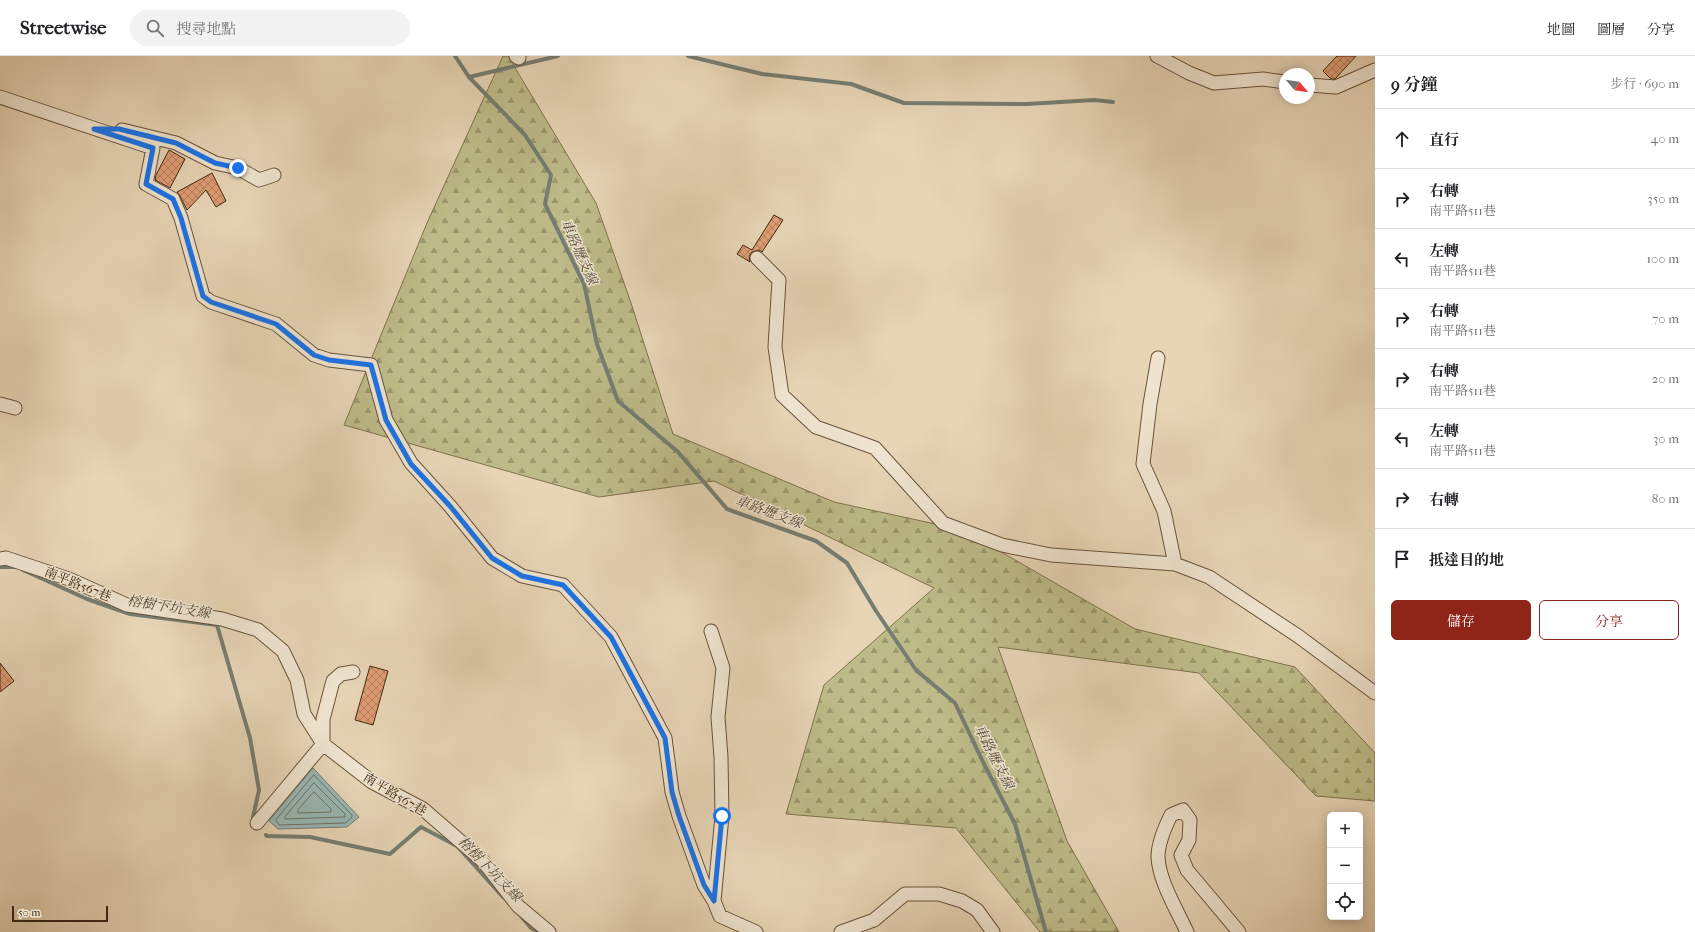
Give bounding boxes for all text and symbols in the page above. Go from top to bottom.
search box [130,10,410,46]
text: Streetwise [20,17,106,39]
icon: search [144,17,166,39]
text: 搜尋地點 [176,20,236,38]
text: 地圖 [1547,21,1575,38]
text: 圖層 [1597,21,1625,38]
text: 分享 [1647,21,1675,38]
north arrow [1279,68,1315,104]
text: 9 分鐘 [1391,74,1438,94]
text: 步行 · 690 m [1610,76,1679,91]
icon: ahead [1391,128,1413,150]
text: 直行 [1429,131,1459,149]
text: 40 m [1651,131,1679,146]
route end [229,159,247,177]
text: 右轉 [1429,182,1459,200]
icon: right [1391,188,1413,210]
text: 350 m [1647,191,1679,206]
text: 南平路511巷 [1429,203,1496,218]
water label: 車路壢支線 [557,217,602,289]
text: 左轉 [1429,242,1459,260]
icon: left [1391,248,1413,270]
text: 100 m [1646,251,1679,266]
text: 南平路511巷 [1429,263,1496,278]
text: 右轉 [1429,302,1459,320]
icon: right [1391,308,1413,330]
text: 70 m [1652,311,1679,326]
text: 南平路511巷 [1429,323,1496,338]
text: 右轉 [1429,362,1459,380]
icon: right [1391,368,1413,390]
text: 20 m [1652,371,1679,386]
text: 南平路511巷 [1429,383,1496,398]
text: 左轉 [1429,422,1459,440]
icon: left [1391,428,1413,450]
text: 30 m [1653,431,1679,446]
text: 南平路511巷 [1429,443,1496,458]
icon: right [1391,488,1413,510]
text: 右轉 [1429,491,1459,509]
text: 80 m [1652,491,1679,506]
water label: 車路壢支線 [733,492,807,533]
icon: arrive [1391,548,1413,570]
text: 抵達目的地 [1429,551,1504,569]
street label: 南平路567巷 [42,564,114,604]
water label: 榕樹下坑支線 [126,592,214,622]
button: 儲存 [1391,600,1531,640]
button: 分享 [1539,600,1679,640]
water label: 車路壢支線 [971,722,1018,794]
street label: 南平路567巷 [361,769,429,819]
route start [713,807,731,825]
map controls [1327,812,1363,920]
button: + [1327,812,1363,848]
water label: 榕樹下坑支線 [455,833,527,907]
button: − [1327,848,1363,884]
button: locate [1327,884,1363,920]
scale bar [12,904,108,923]
text: 50 m [18,906,40,919]

